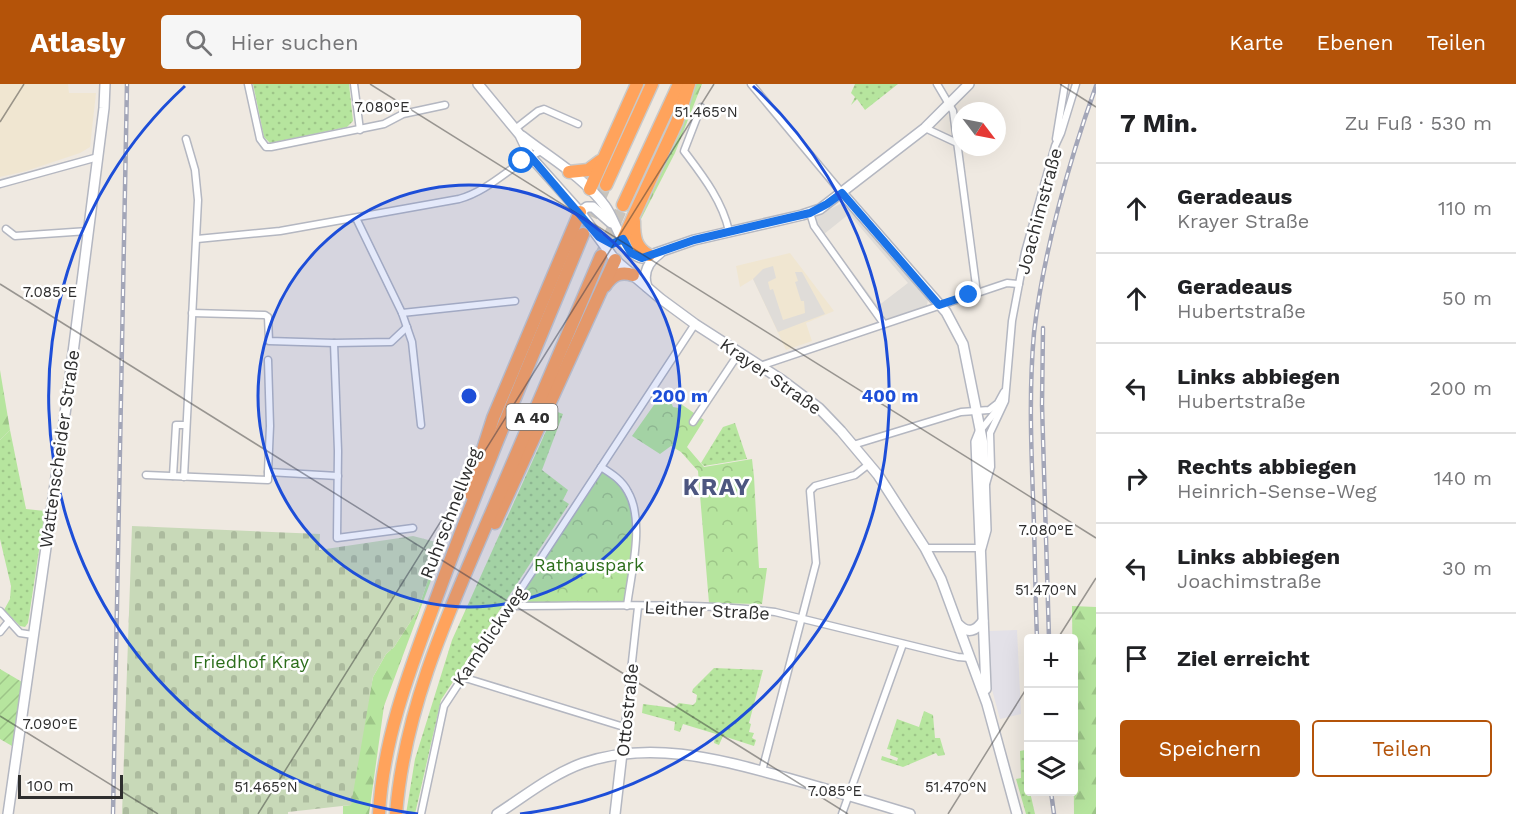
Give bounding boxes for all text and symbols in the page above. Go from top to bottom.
search box [161,15,581,69]
text: Atlasly [30,26,125,59]
icon: search [182,26,215,59]
text: Hier suchen [230,30,359,55]
text: Karte [1229,30,1284,55]
text: Ebenen [1317,30,1393,55]
text: Teilen [1426,30,1486,55]
text: 7.080°E [355,98,409,116]
north arrow [952,102,1006,156]
text: 51.465°N [674,103,738,121]
text: 7 Min. [1120,108,1198,138]
text: Zu Fuß · 530 m [1345,111,1492,135]
street label: Joachimstraße [1012,145,1066,277]
route start [508,147,534,173]
text: Geradeaus [1177,184,1292,209]
icon: ahead [1120,192,1153,225]
text: 110 m [1438,196,1492,220]
text: Krayer Straße [1177,209,1309,233]
text: Geradeaus [1177,274,1292,299]
route end [955,281,981,307]
icon: ahead [1120,282,1153,315]
text: 7.085°E [23,283,77,301]
text: 50 m [1442,286,1492,310]
text: Hubertstraße [1177,299,1306,323]
street label: Krayer Straße [716,333,826,419]
street label: Wattenscheider Straße [35,348,83,550]
text: Links abbiegen [1177,364,1340,389]
icon: left [1120,372,1153,405]
text: 200 m [1430,376,1492,400]
text: 200 m [652,385,708,406]
text: 400 m [862,385,918,406]
centre of rings [459,386,479,406]
text: Hubertstraße [1177,389,1306,413]
road number: A 40 [506,404,558,430]
street label: Ruhrschnellweg [415,444,485,581]
text: Rechts abbiegen [1177,454,1357,479]
icon: right [1120,462,1153,495]
text: 140 m [1434,466,1492,490]
district label: KRAY [683,473,751,501]
text: Heinrich-Sense-Weg [1177,479,1377,503]
text: 7.080°E [1019,521,1073,539]
text: Links abbiegen [1177,544,1340,569]
icon: left [1120,552,1153,585]
park label: Rathauspark [534,554,644,575]
text: 30 m [1442,556,1492,580]
text: Joachimstraße [1177,569,1321,593]
text: 51.470°N [1015,581,1077,599]
street label: Kamblickweg [448,582,530,690]
street label: Leither Straße [644,596,770,624]
map controls [1024,634,1078,796]
button: + [1024,634,1078,688]
icon: arrive [1120,642,1153,675]
text: Ziel erreicht [1177,646,1310,671]
park label: Friedhof Kray [193,651,310,672]
street label: Ottostraße [612,662,642,758]
button: − [1024,688,1078,742]
text: 7.090°E [23,715,78,733]
button: Speichern [1120,720,1300,777]
button: Teilen [1312,720,1492,777]
button: layers [1024,742,1078,796]
scale bar [18,772,123,800]
text: 100 m [27,776,74,795]
text: 51.465°N [234,778,298,796]
text: 51.470°N [925,778,987,796]
text: 7.085°E [808,782,862,800]

